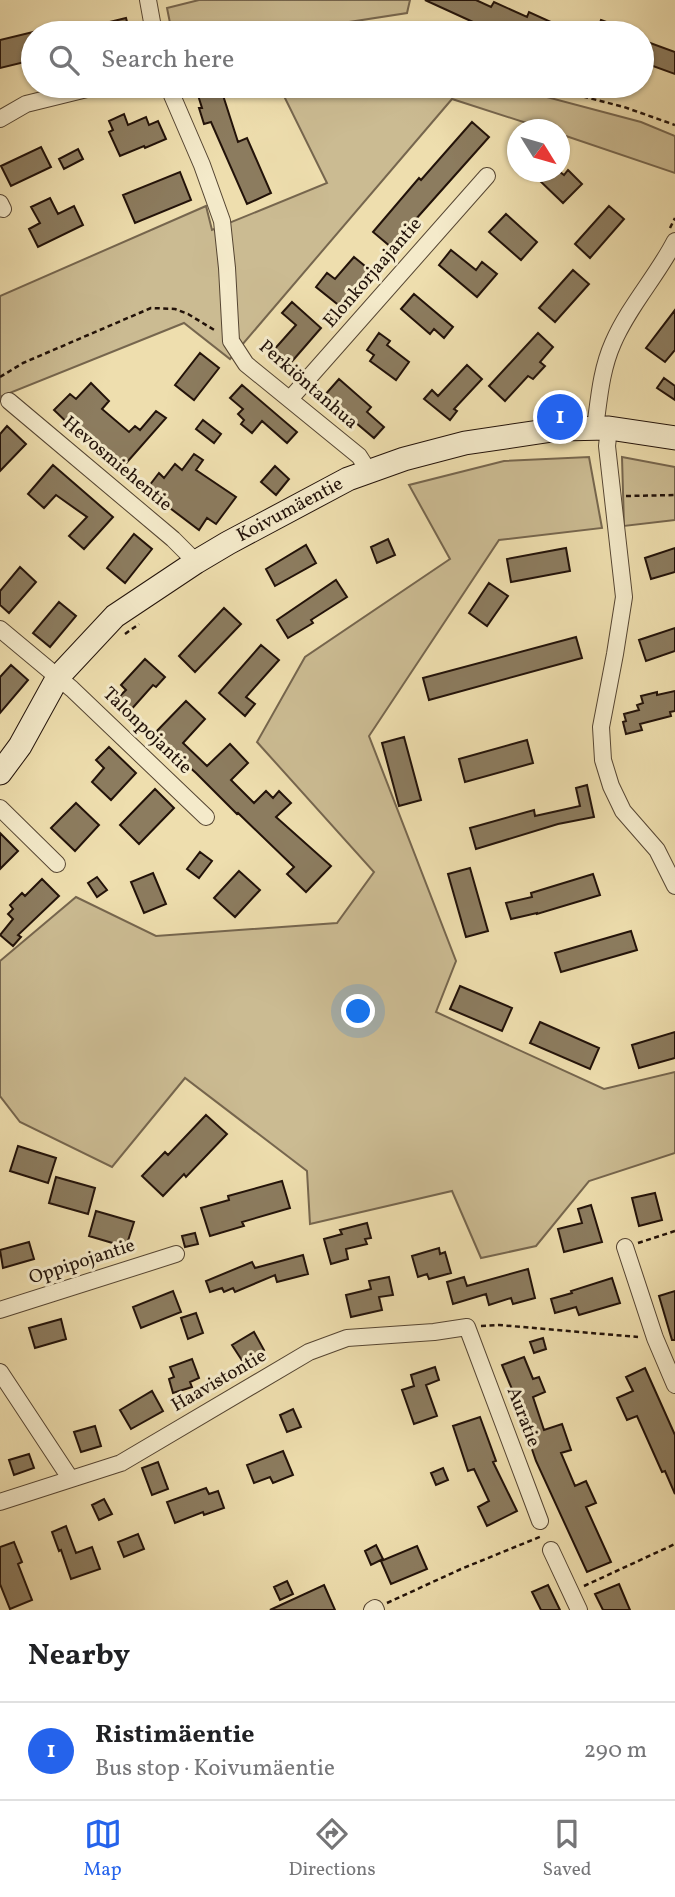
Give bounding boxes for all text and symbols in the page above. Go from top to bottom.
search box [21,21,654,98]
icon: search [45,41,83,79]
text: Search here [101,42,234,78]
north arrow [507,119,570,182]
street label: Elonkorjaajantie [318,212,428,334]
street label: Perkiöntanhua [253,334,363,436]
pin: 1 [537,391,583,443]
street label: Hevosmiehentie [57,410,177,518]
street label: Koivumäentie [232,471,348,549]
street label: Talonpojantie [97,682,197,780]
your location [341,994,375,1028]
street label: Oppipojantie [26,1233,138,1291]
street label: Haavistontie [167,1343,271,1419]
street label: Auratie [500,1383,546,1451]
text: Nearby [28,1635,130,1677]
text: Ristimäentie [95,1717,255,1753]
text: 1 [46,1735,56,1767]
text: 290 m [584,1735,647,1767]
text: Bus stop · Koivumäentie [95,1753,335,1785]
tab: Map [83,1815,122,1883]
tab: Directions [289,1815,376,1883]
tab: Saved [543,1815,591,1883]

